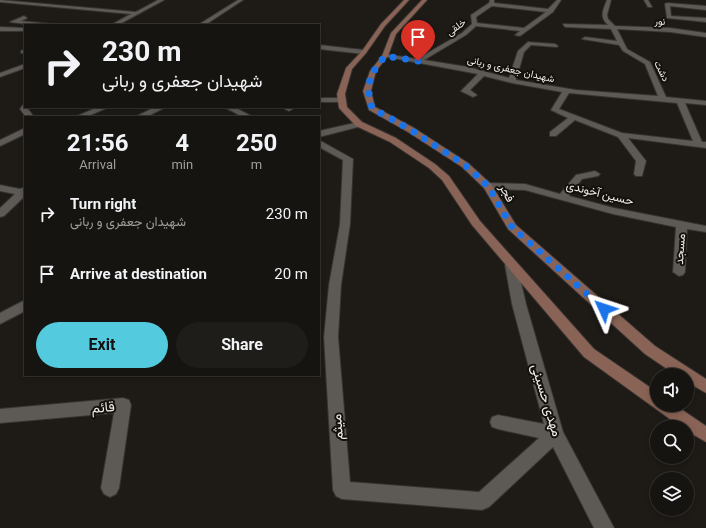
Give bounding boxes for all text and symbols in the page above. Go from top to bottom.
street label: نور [653,15,666,28]
street label: خلقی [444,16,469,39]
pin [401,20,435,61]
icon: arrive [407,26,429,48]
text: 230 m [102,35,181,68]
icon: right [36,40,88,92]
street label: شهیدان جعفری و ربانی [466,54,556,85]
street label: دشت [652,59,672,83]
text: شهیدان جعفری و ربانی [102,70,263,91]
text: 21:56 [67,129,129,157]
text: 4 [175,129,189,157]
text: 250 [236,129,277,157]
text: Arrival [79,157,116,172]
text: min [171,157,193,172]
text: m [251,157,262,172]
street label: حسین آخوندی [565,178,635,209]
street label: فجر [495,181,518,205]
text: Turn right [70,195,136,213]
icon: right [36,203,58,225]
text: 230 m [266,205,308,223]
text: شهیدان جعفری و ربانی [70,214,186,229]
street label: مسجد [672,233,688,265]
icon: arrive [36,263,58,285]
text: Arrive at destination [70,265,207,283]
text: 20 m [274,265,308,283]
position arrow [583,288,625,330]
button: Exit [36,322,168,368]
button: Share [176,322,308,368]
street label: مهدی حسینی [527,362,566,439]
map controls [650,368,694,516]
button: sound [650,368,694,412]
street label: قائم [91,398,115,417]
street label: میثم [328,413,347,441]
button: search [650,420,694,464]
button: layers [650,472,694,516]

